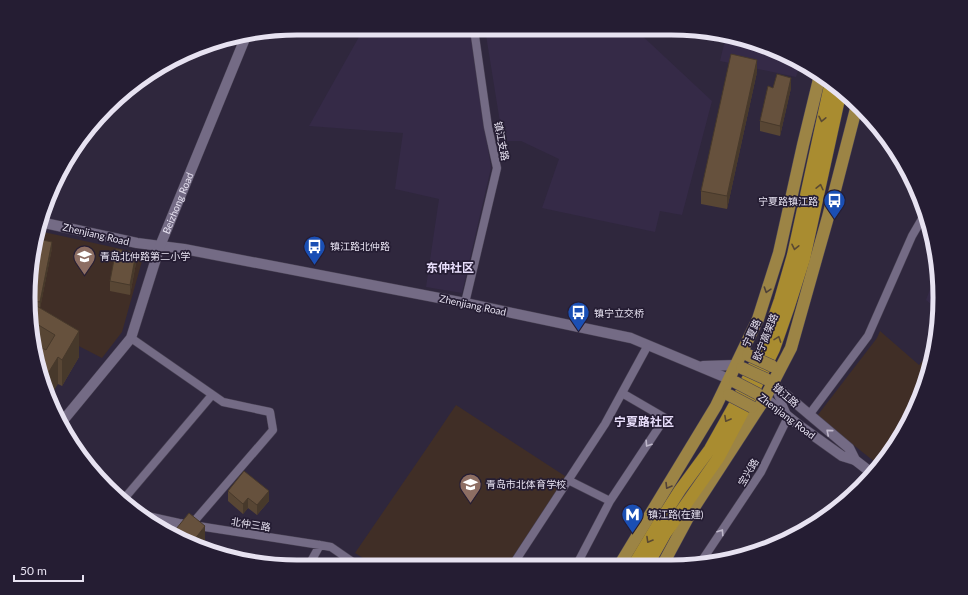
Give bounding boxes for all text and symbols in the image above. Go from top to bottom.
one-way arrow [819,116,827,123]
street label: 镇江支路 [492,120,512,162]
street label: Beizhong Road [160,170,196,236]
one-way arrow [815,183,823,190]
bus stop icon: 宁夏路镇江路 [821,188,847,221]
place label: 宁夏路镇江路 [758,195,818,207]
street label: Zhenjiang Road [62,221,130,247]
bus stop icon: 镇江路北仲路 [301,233,327,266]
place label: 镇江路北仲路 [330,240,390,252]
school or university icon: 青岛北仲路第二小学 [72,243,98,276]
one-way arrow [791,243,799,250]
place label: 青岛北仲路第二小学 [100,250,190,262]
district label: 东仲社区 [426,260,474,275]
one-way arrow [763,286,772,293]
street label: Zhenjiang Road [439,292,507,318]
bus stop icon: 镇宁立交桥 [565,300,591,333]
place label: 镇宁立交桥 [594,307,644,319]
street label: 胶宁高架路 [750,312,780,362]
street label: 宁夏路 [739,317,763,349]
one-way arrow [773,335,781,342]
street label: 镇江路 [771,381,801,409]
street label: Zhenjiang Road [756,391,818,441]
district label: 宁夏路社区 [614,414,674,429]
one-way arrow [724,415,731,422]
one-way arrow [826,429,834,436]
one-way arrow [645,440,653,447]
street label: 宝兴路 [735,456,761,488]
school or university icon: 青岛市北体育学校 [458,471,484,504]
place label: 青岛市北体育学校 [486,478,566,490]
one-way arrow [665,482,672,489]
metro station icon: 镇江路(在建) [619,501,645,534]
place label: 镇江路(在建) [648,508,704,520]
street label: 北仲三路 [230,515,272,533]
one-way arrow [716,529,724,536]
one-way arrow [646,536,653,543]
scale bar [14,557,83,583]
text: 50 m [20,563,47,578]

